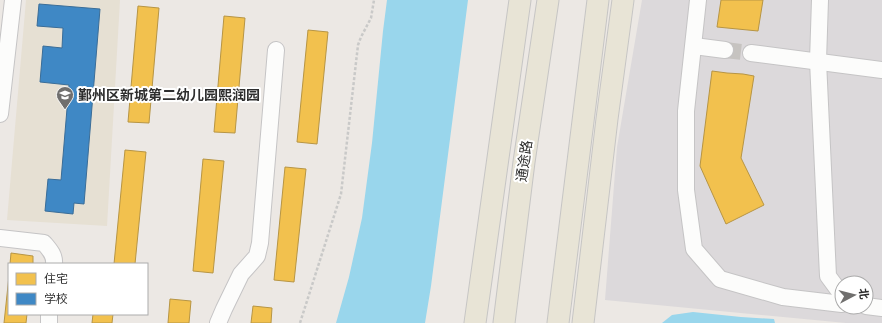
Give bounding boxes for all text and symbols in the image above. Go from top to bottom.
school or university icon: 鄞州区新城第二幼儿园熙润园 [55,85,75,110]
place label: 鄞州区新城第二幼儿园熙润园 [78,86,260,104]
street label: 通途路 [512,139,536,183]
legend [8,263,148,315]
text: 住宅 [44,271,68,286]
north arrow [834,275,874,315]
text: 北 [856,287,872,300]
text: 学校 [44,291,68,306]

